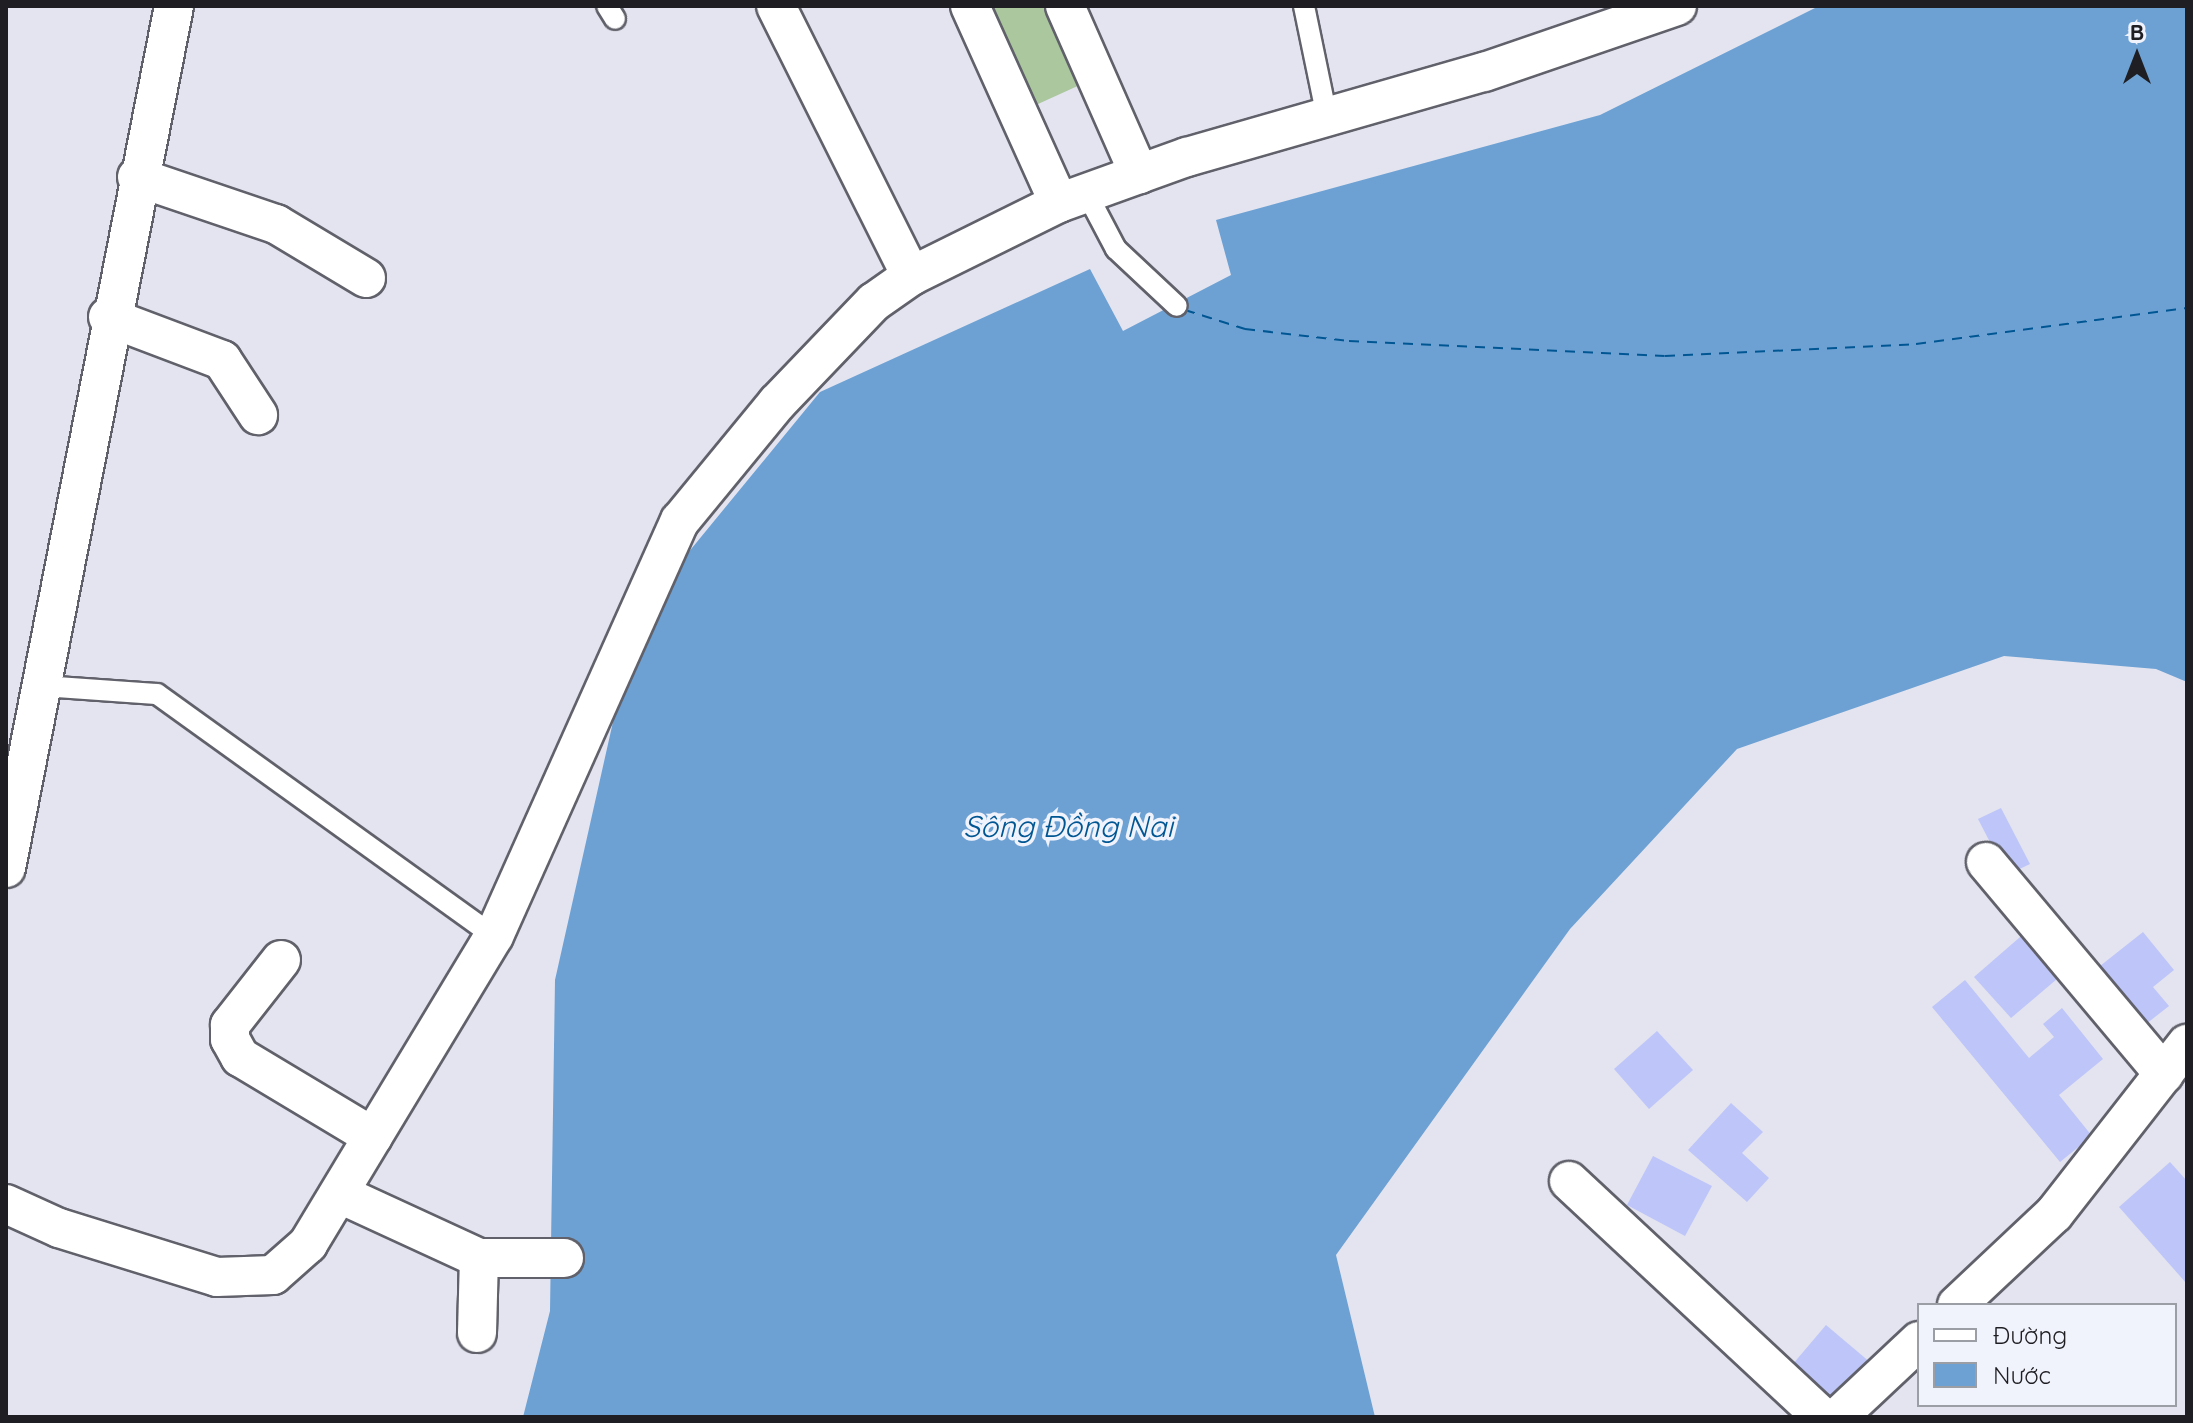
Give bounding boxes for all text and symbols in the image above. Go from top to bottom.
north arrow [2097,16,2177,96]
text: B [2130,18,2144,46]
water label: Sông Đồng Nai [963,808,1173,844]
legend [1917,1303,2177,1407]
text: Đường [1993,1320,2067,1350]
text: Nước [1993,1360,2051,1390]

